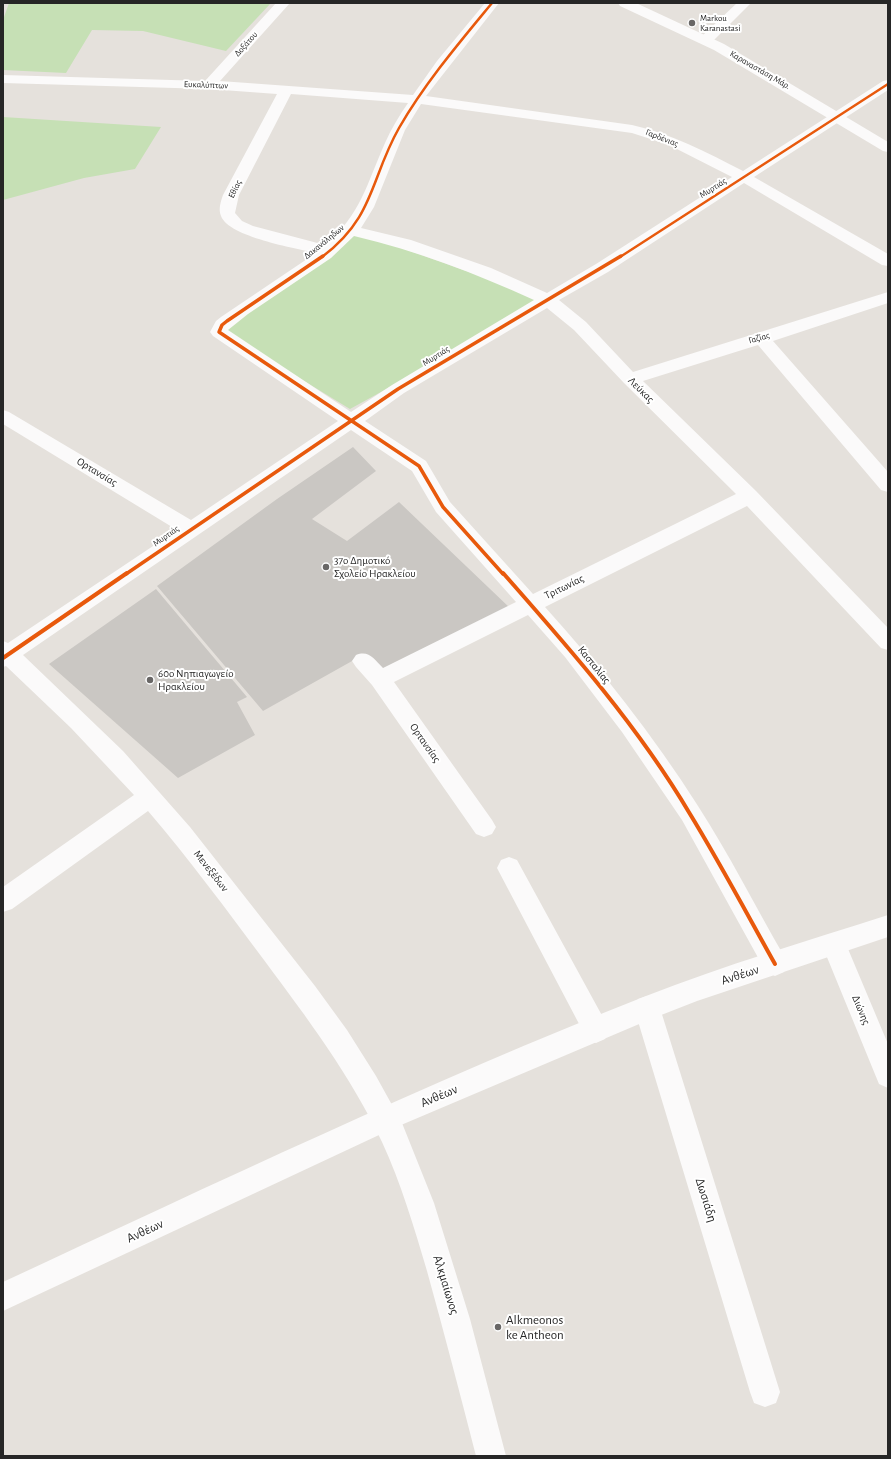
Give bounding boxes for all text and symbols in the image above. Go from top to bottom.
place label: Markou Karanastasi [700,13,740,34]
marker: Markou Karanastasi [687,18,697,28]
street label: Δοξάτου [232,29,260,59]
street label: Καραναστάση Μάρ. [728,48,792,92]
street label: Ευκαλύπτων [184,79,228,91]
street label: Γαρδένιας [644,127,680,149]
street label: Μυρτιάς [698,176,728,200]
street label: Εθίας [226,178,244,200]
street label: Δακανάληδων [302,222,346,262]
street label: Γαζίας [747,330,771,346]
street label: Μυρτιάς [421,344,451,368]
street label: Λεύκας [625,374,657,406]
street label: Ορτανσίας [74,455,120,489]
street label: Μυρτιάς [151,523,181,549]
place label: 37ο Δημοτικό Σχολείο Ηρακλείου [334,554,416,580]
marker: 37ο Δημοτικό Σχολείο Ηρακλείου [321,562,331,572]
street label: Τριτωνίας [542,572,586,602]
street label: Κασταλίας [575,644,613,686]
place label: 60ο Νηπιαγωγείο Ηρακλείου [158,667,233,693]
marker: 60ο Νηπιαγωγείο Ηρακλείου [145,675,155,685]
street label: Ορτανσίας [407,721,443,765]
street label: Μενεξέδων [191,848,231,894]
street label: Ανθέων [719,962,761,988]
street label: Διώνης [849,993,873,1027]
street label: Ανθέων [418,1081,460,1111]
street label: Δωσιάδη [692,1176,720,1224]
street label: Ανθέων [124,1216,166,1246]
street label: Αλκμαίωνος [430,1253,462,1317]
place label: Alkmeonos ke Antheon [506,1312,564,1343]
marker: Alkmeonos ke Antheon [493,1322,503,1332]

